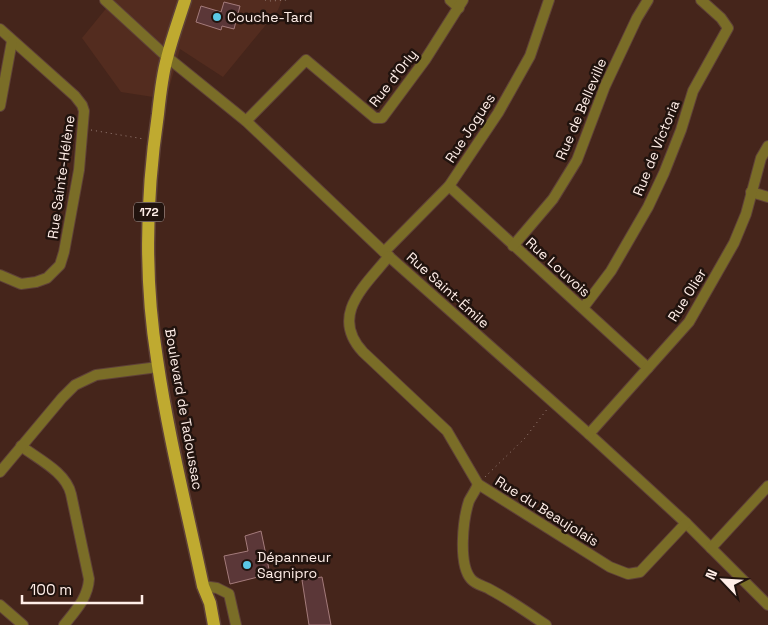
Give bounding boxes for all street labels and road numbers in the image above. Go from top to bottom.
street label: Rue d'Orly [365,46,421,110]
street label: Rue de Belleville [551,55,611,163]
street label: Rue Jogues [441,90,499,166]
street label: Rue de Victoria [629,97,683,199]
street label: Rue Sainte-Hélène [43,114,79,240]
road number: 172 [134,202,164,222]
street label: Rue Louvois [522,233,594,301]
street label: Rue Saint-Émile [403,248,493,332]
street label: Rue Olier [664,265,710,325]
street label: Boulevard de Tadoussac [161,327,207,491]
street label: Rue du Beaujolais [492,472,602,550]

